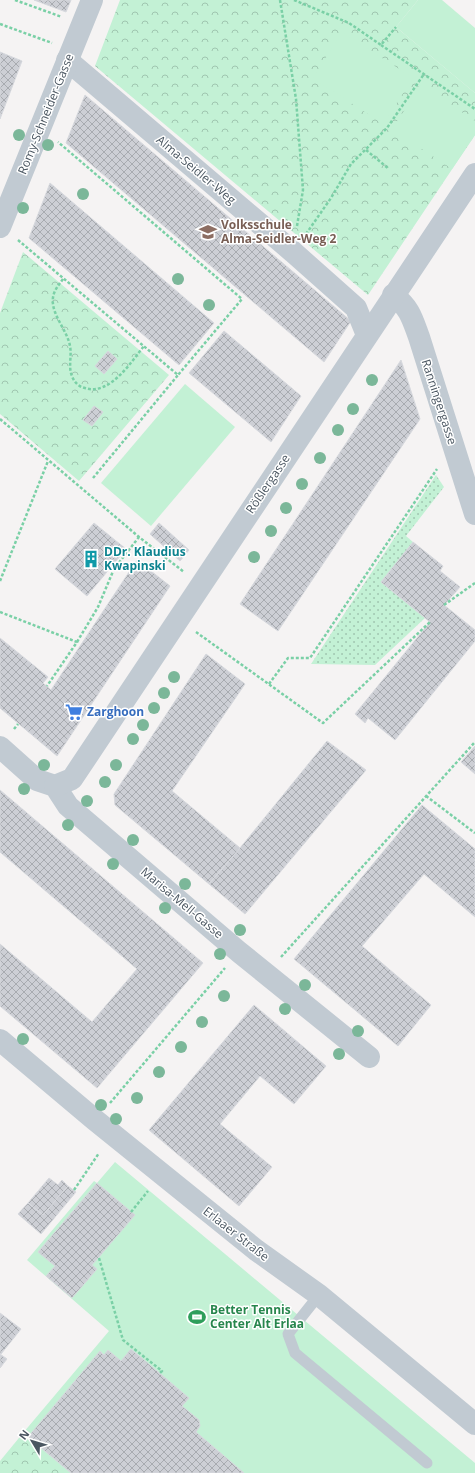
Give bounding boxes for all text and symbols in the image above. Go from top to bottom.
street label: Romy-Schneider-Gasse [14,51,78,177]
street label: Alma-Seidler-Weg [153,131,240,208]
place label: Volksschule Alma-Seidler-Weg 2 [221,216,336,247]
school or university icon: Volksschule Alma-Seidler-Weg 2 [198,222,218,242]
street label: Ranningergasse [418,357,461,447]
street label: Rößlergasse [241,451,294,517]
place label: DDr. Klaudius Kwapinski [104,543,186,574]
building icon: DDr. Klaudius Kwapinski [81,549,101,569]
supermarket icon: Zarghoon [64,702,84,722]
place label: Zarghoon [87,703,144,720]
street label: Marisa-Mell-Gasse [138,863,227,942]
street label: Erlaaer Straße [200,1202,273,1265]
place label: Better Tennis Center Alt Erlaa [210,1301,304,1332]
sports icon: Better Tennis Center Alt Erlaa [187,1307,207,1327]
north arrow [12,1421,52,1461]
text: N [15,1426,32,1443]

